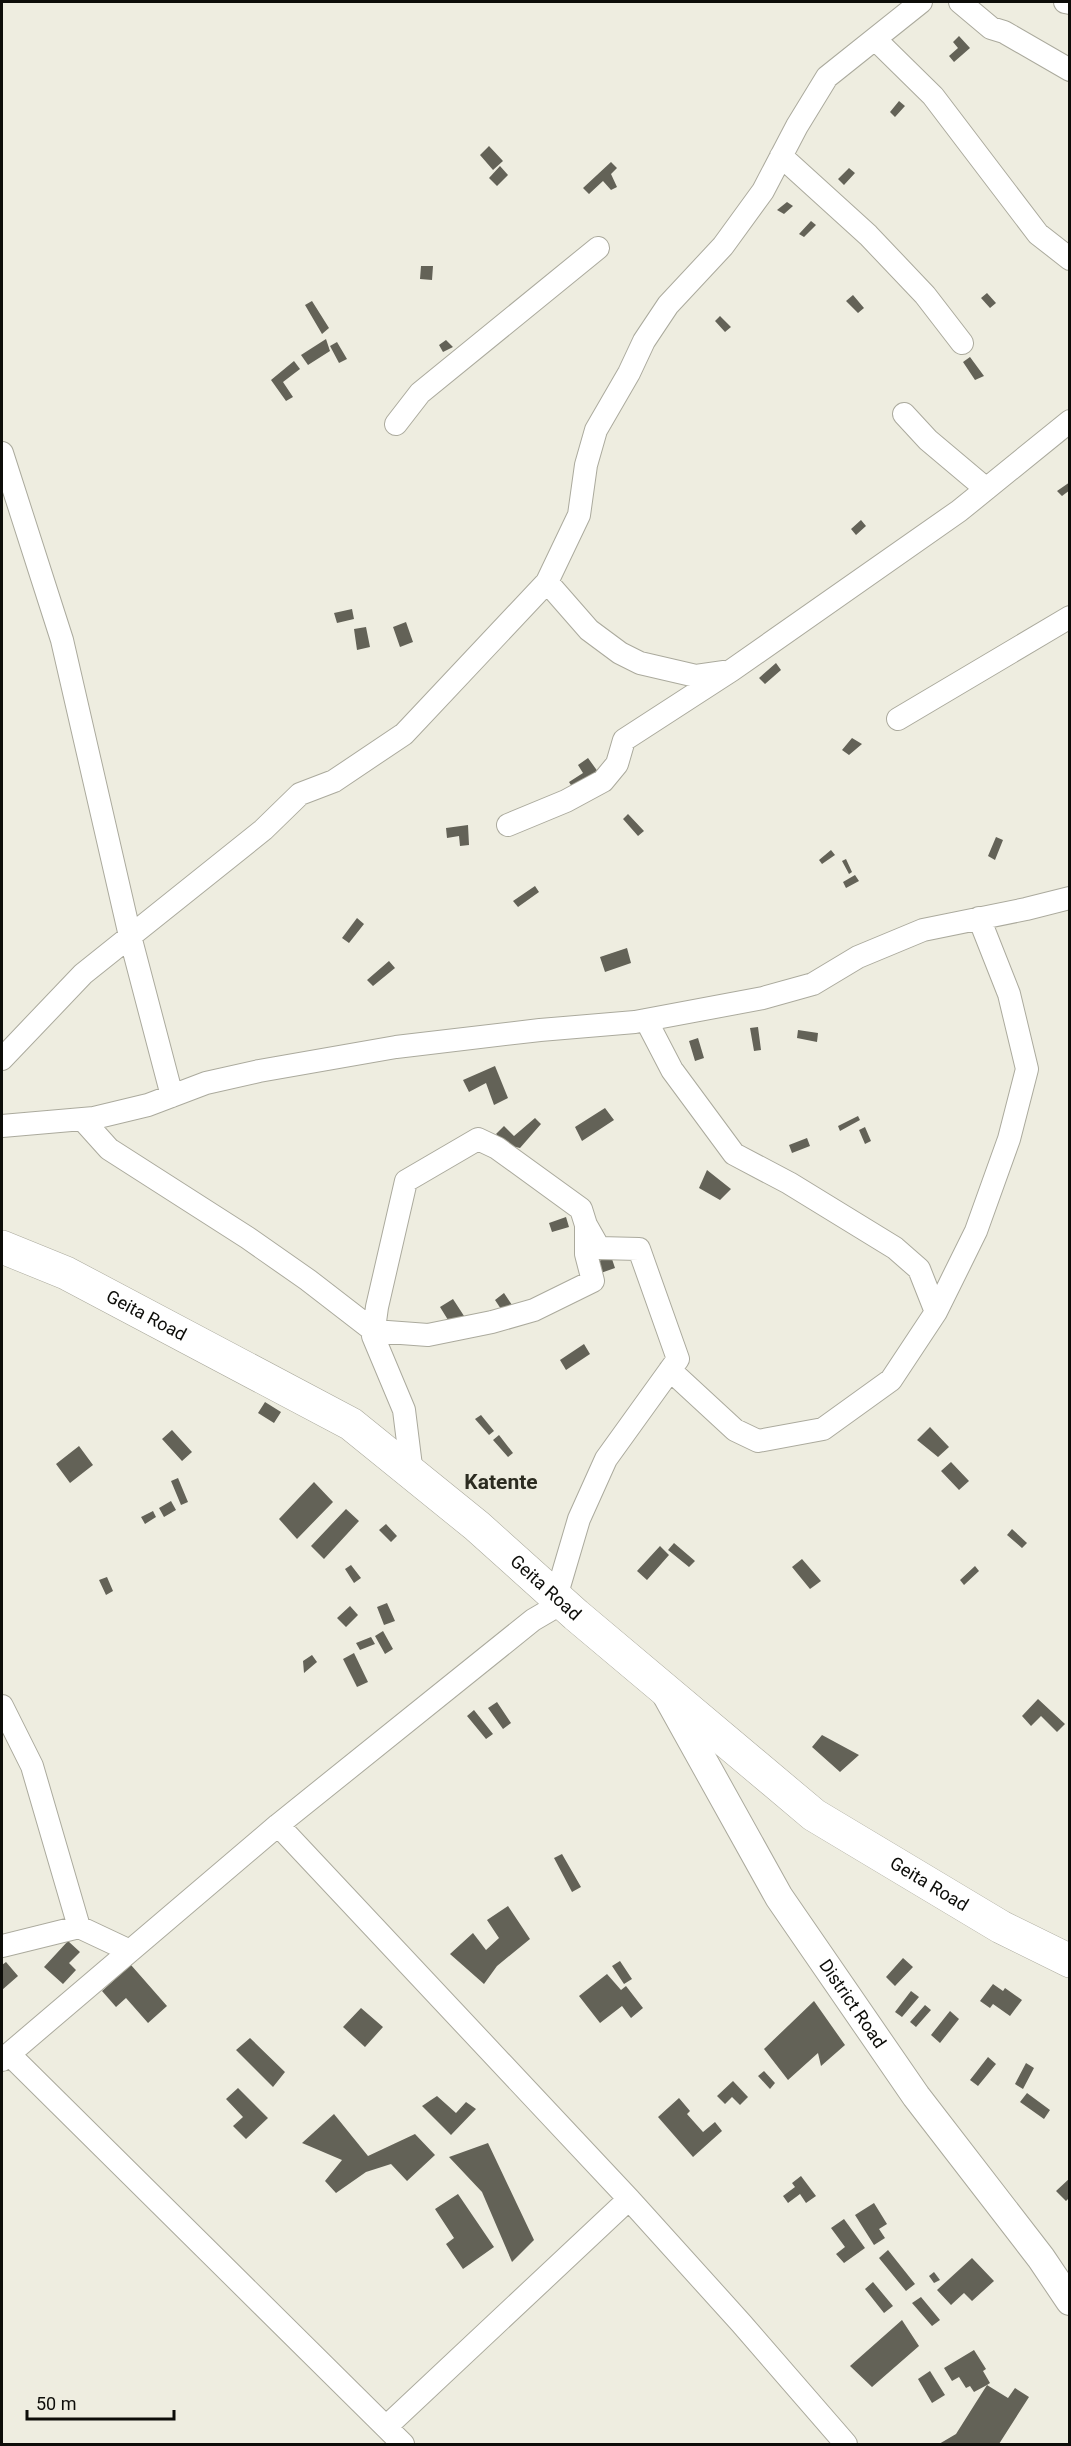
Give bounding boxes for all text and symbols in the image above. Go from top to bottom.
street label: Geita Road [103,1285,190,1345]
district label: Katente [464,1470,538,1494]
street label: Geita Road [506,1550,586,1624]
street label: Geita Road [886,1852,972,1915]
street label: District Road [815,1955,891,2052]
scale bar [27,2383,174,2421]
text: 50 m [36,2393,76,2414]

